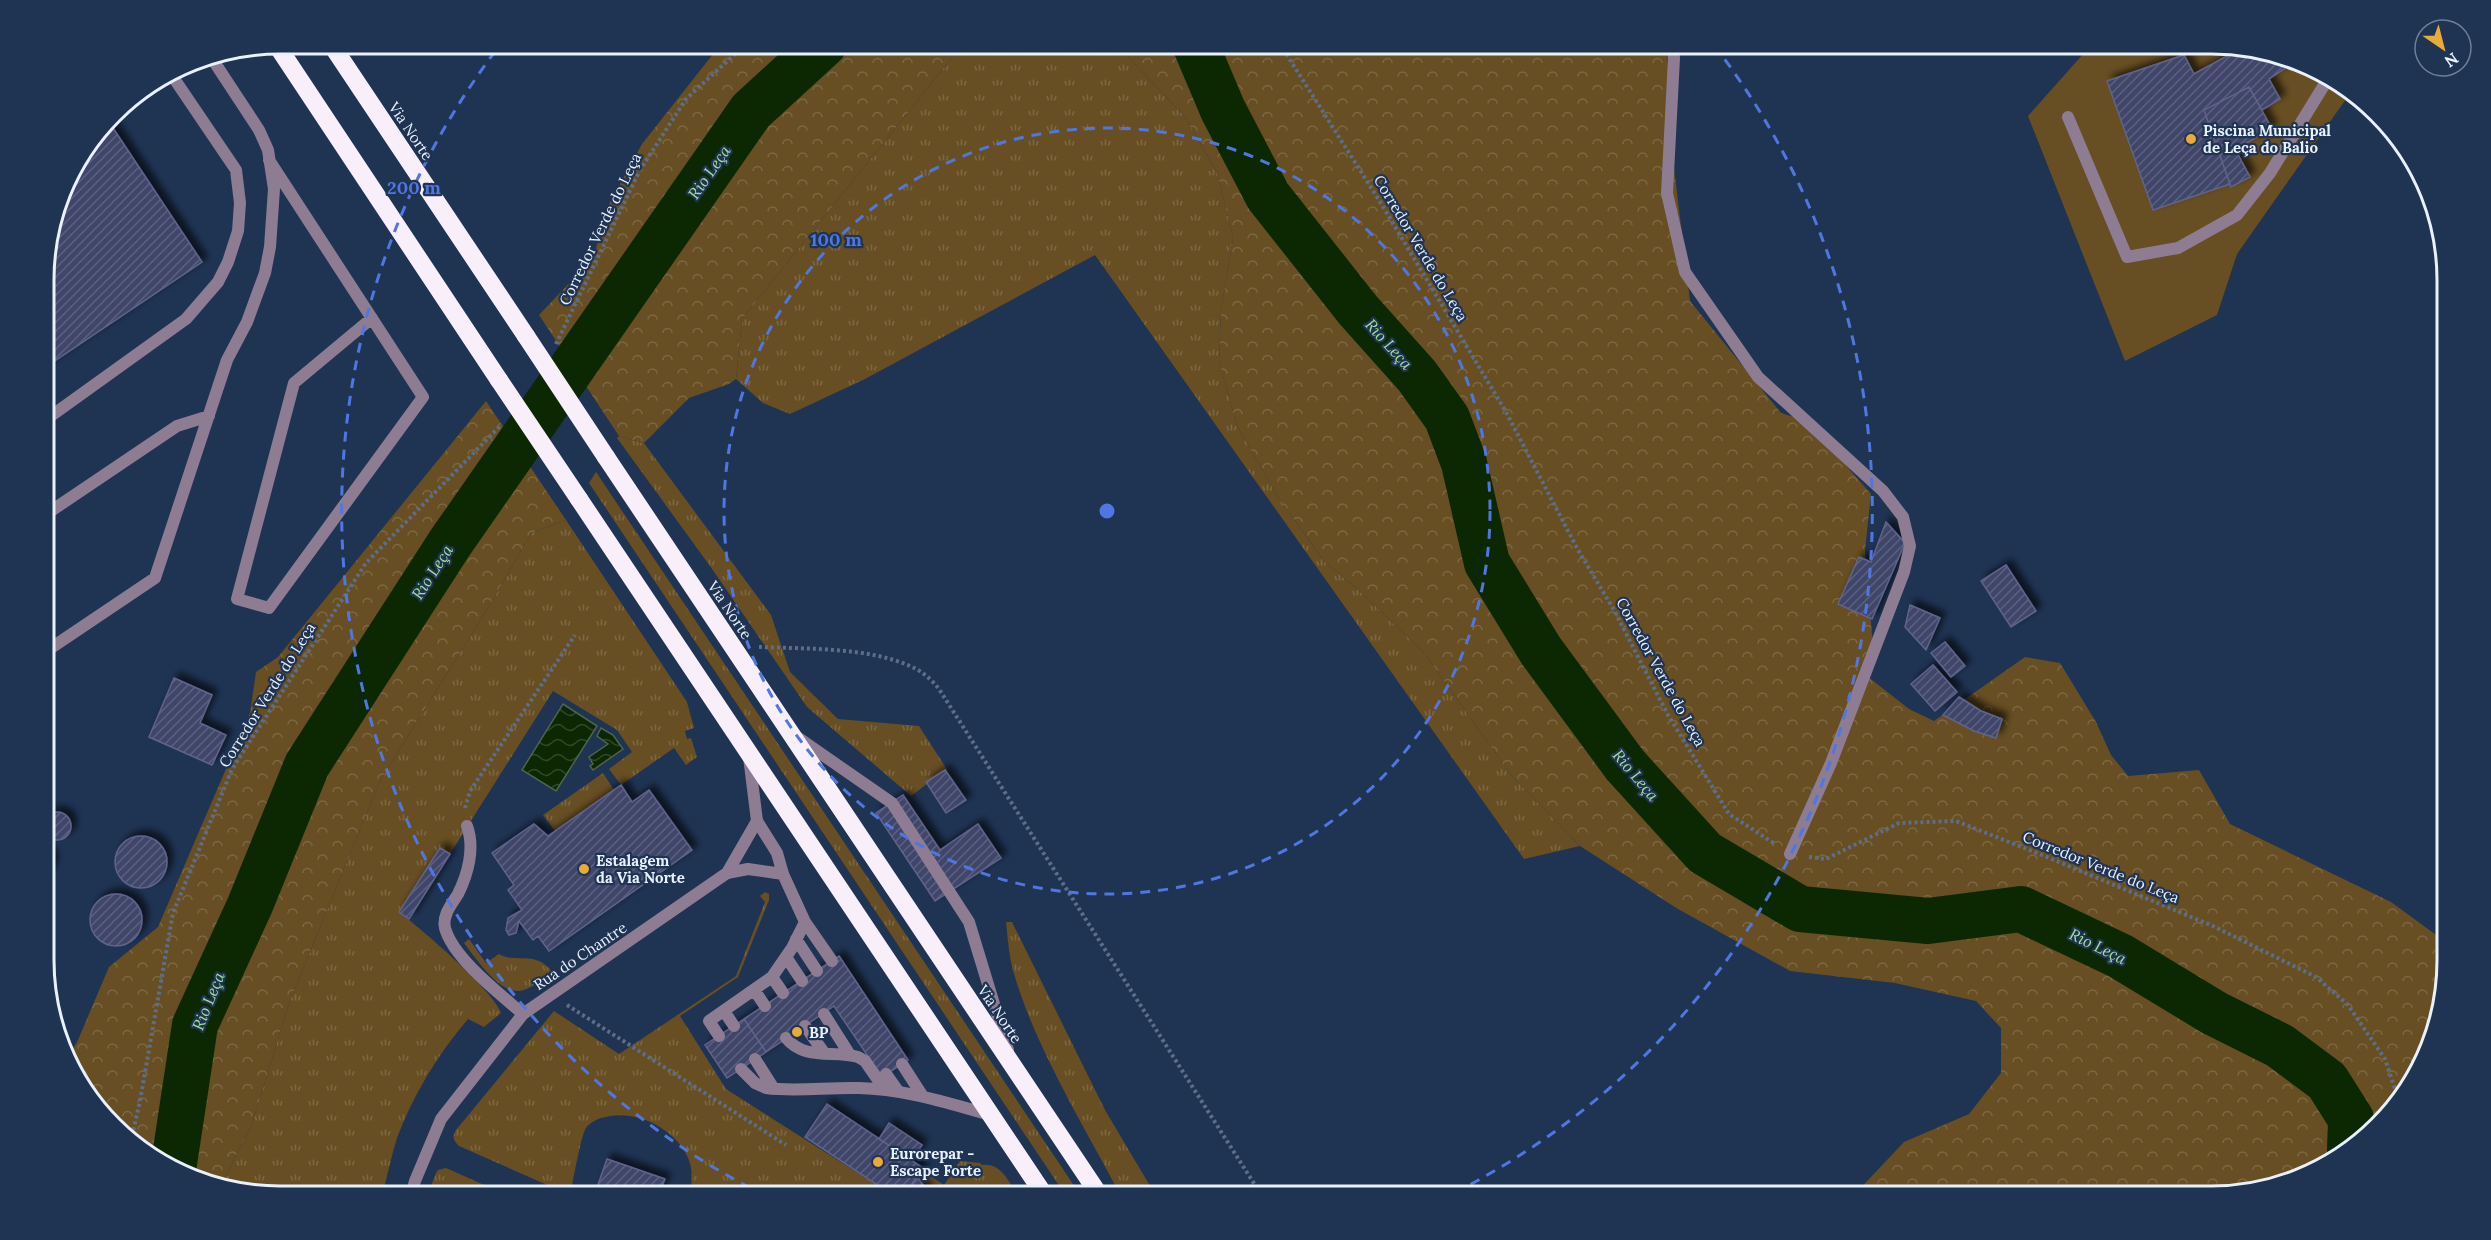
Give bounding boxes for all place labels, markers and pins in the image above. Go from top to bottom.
place label: Piscina Municipal de Leça do Balio [2203,121,2331,157]
marker: Piscina Municipal de Leça do Balio [2184,132,2198,146]
centre of rings [1097,501,1117,521]
place label: Estalagem da Via Norte [596,851,685,887]
marker: Estalagem da Via Norte [577,862,591,876]
place label: BP [809,1023,829,1042]
marker: BP [790,1025,804,1039]
place label: Eurorepar - Escape Forte [890,1144,981,1180]
marker: Eurorepar - Escape Forte [871,1155,885,1169]

